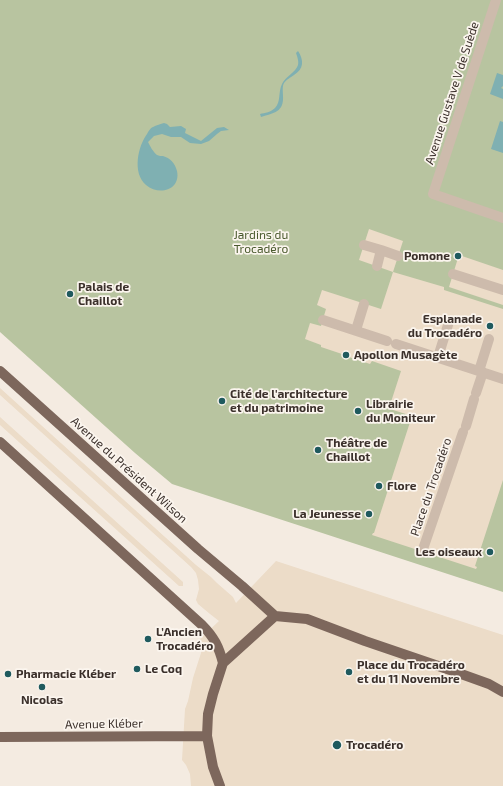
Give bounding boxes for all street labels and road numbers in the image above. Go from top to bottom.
street label: Avenue Gustave V de Suède [422,20,482,166]
street label: Avenue du Président Wilson [68,414,190,526]
street label: Place du Trocadéro [407,436,455,538]
street label: Avenue Kléber [65,716,143,732]

